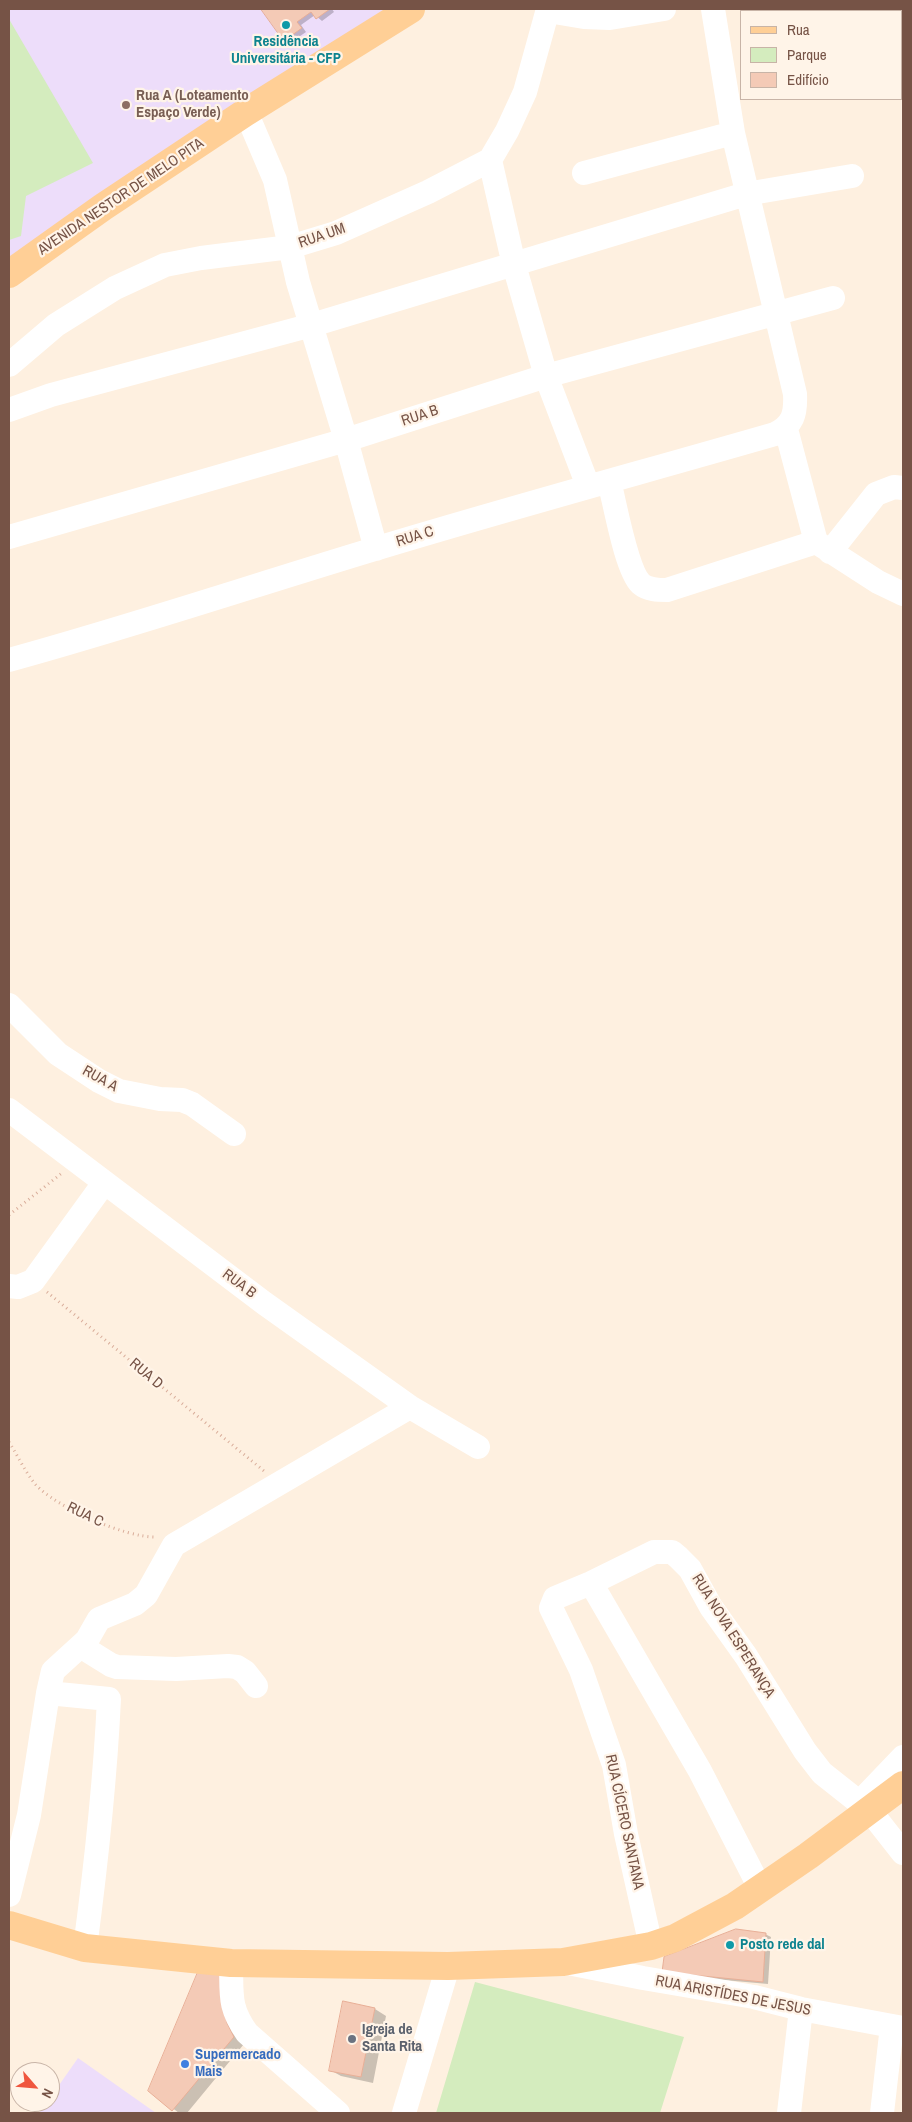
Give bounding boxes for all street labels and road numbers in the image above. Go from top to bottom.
street label: AVENIDA NESTOR DE MELO PITA [35,135,207,259]
street label: RUA UM [296,220,348,252]
street label: RUA B [399,402,441,430]
street label: RUA C [394,523,436,551]
street label: RUA A [79,1062,121,1096]
street label: RUA B [219,1266,259,1302]
street label: RUA D [126,1355,166,1393]
street label: RUA C [64,1499,106,1531]
street label: RUA NOVA ESPERANÇA [688,1571,778,1701]
street label: RUA CÍCERO SANTANA [601,1753,647,1891]
street label: RUA ARISTÍDES DE JESUS [654,1972,812,2020]

